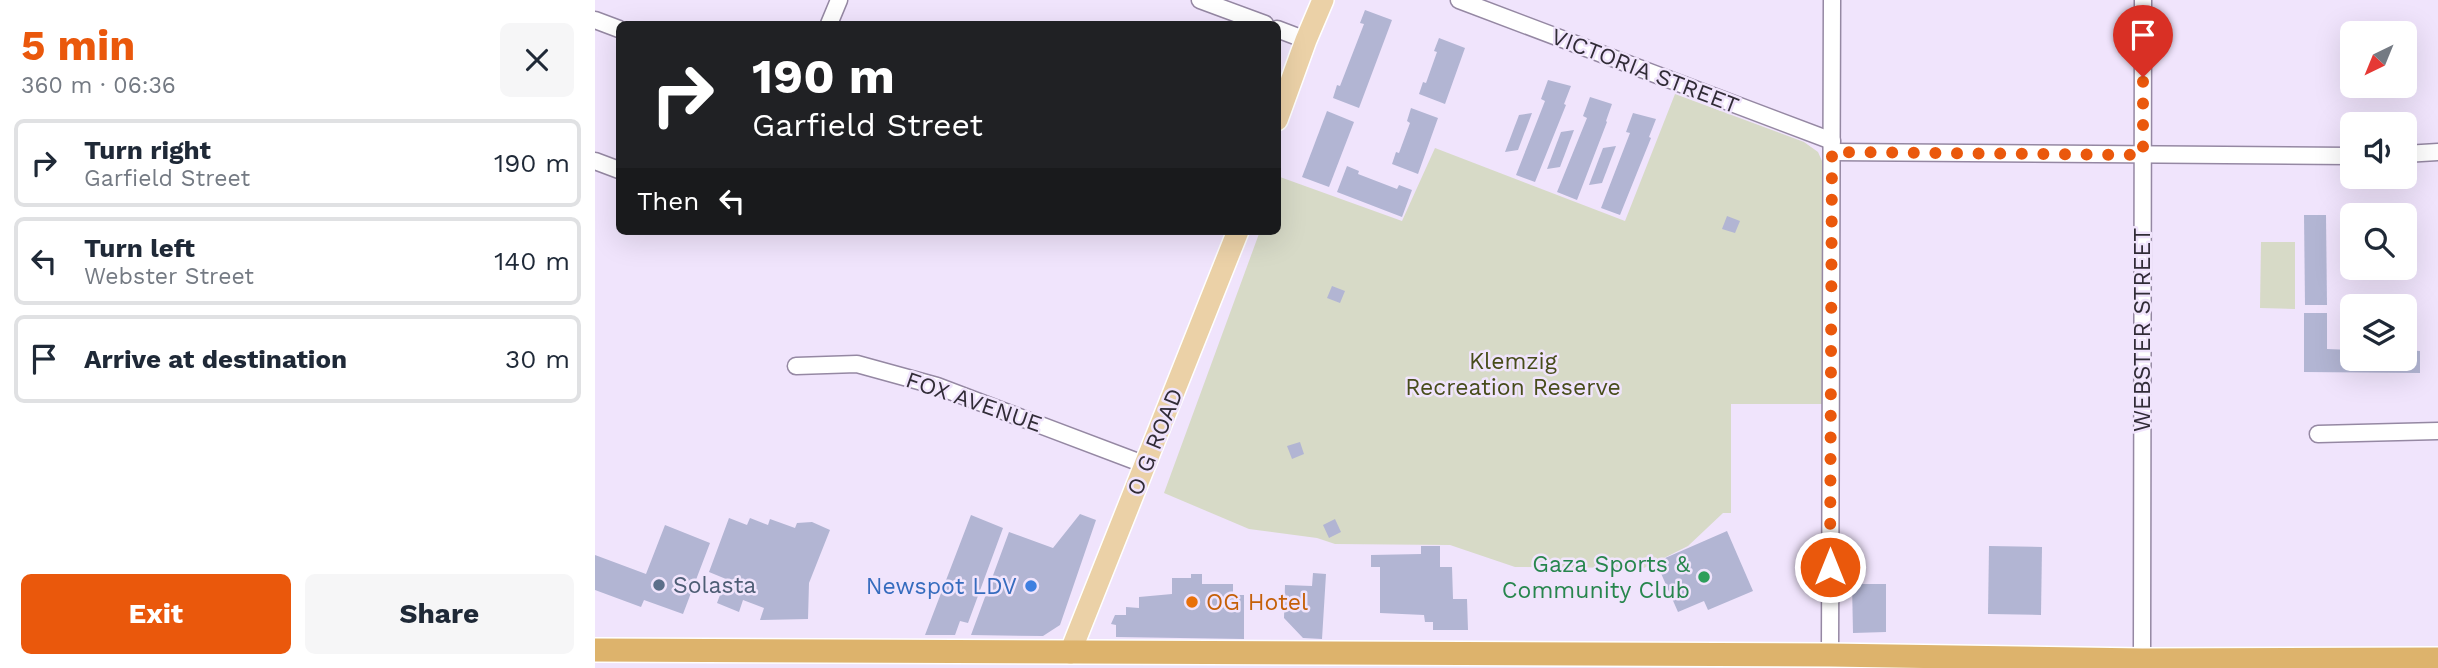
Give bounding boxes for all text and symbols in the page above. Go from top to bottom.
pin [2113,5,2173,77]
icon: arrive [2124,16,2162,54]
text: 5 min [21,21,135,70]
north arrow [2340,21,2417,98]
map controls [2340,21,2417,371]
button: close [500,23,574,97]
street label: VICTORIA STREET [1547,23,1743,119]
text: 190 m [752,47,895,105]
icon: right [637,49,728,140]
text: 360 m · 06:36 [21,72,176,99]
text: Garfield Street [752,106,983,144]
button: sound [2340,112,2417,189]
text: Turn right [84,135,211,165]
icon: right [25,144,63,182]
text: 190 m [494,148,570,178]
text: Garfield Street [84,165,250,192]
icon: left [713,182,751,220]
text: Then [637,186,699,216]
button: search [2340,203,2417,280]
street label: WEBSTER STREET [2129,228,2156,432]
text: Turn left [84,233,195,263]
icon: left [25,242,63,280]
text: 140 m [494,246,570,276]
text: Webster Street [84,263,254,290]
button: layers [2340,294,2417,371]
icon: arrive [25,340,63,378]
text: Arrive at destination [84,344,347,374]
text: 30 m [505,344,570,374]
park label: Klemzig Recreation Reserve [1405,348,1621,401]
street label: FOX AVENUE [902,366,1046,438]
street label: O G ROAD [1121,384,1189,500]
position arrow [1793,530,1867,604]
place label: Gaza Sports & Community Club [1502,551,1691,604]
marker: Gaza Sports & Community Club [1696,569,1712,585]
place label: Solasta [673,572,756,599]
place label: Newspot LDV [866,573,1017,600]
button: Exit [21,574,291,654]
button: Share [305,574,574,654]
marker: Solasta [651,577,667,593]
marker: Newspot LDV [1023,578,1039,594]
place label: OG Hotel [1206,589,1308,616]
marker: OG Hotel [1184,594,1200,610]

